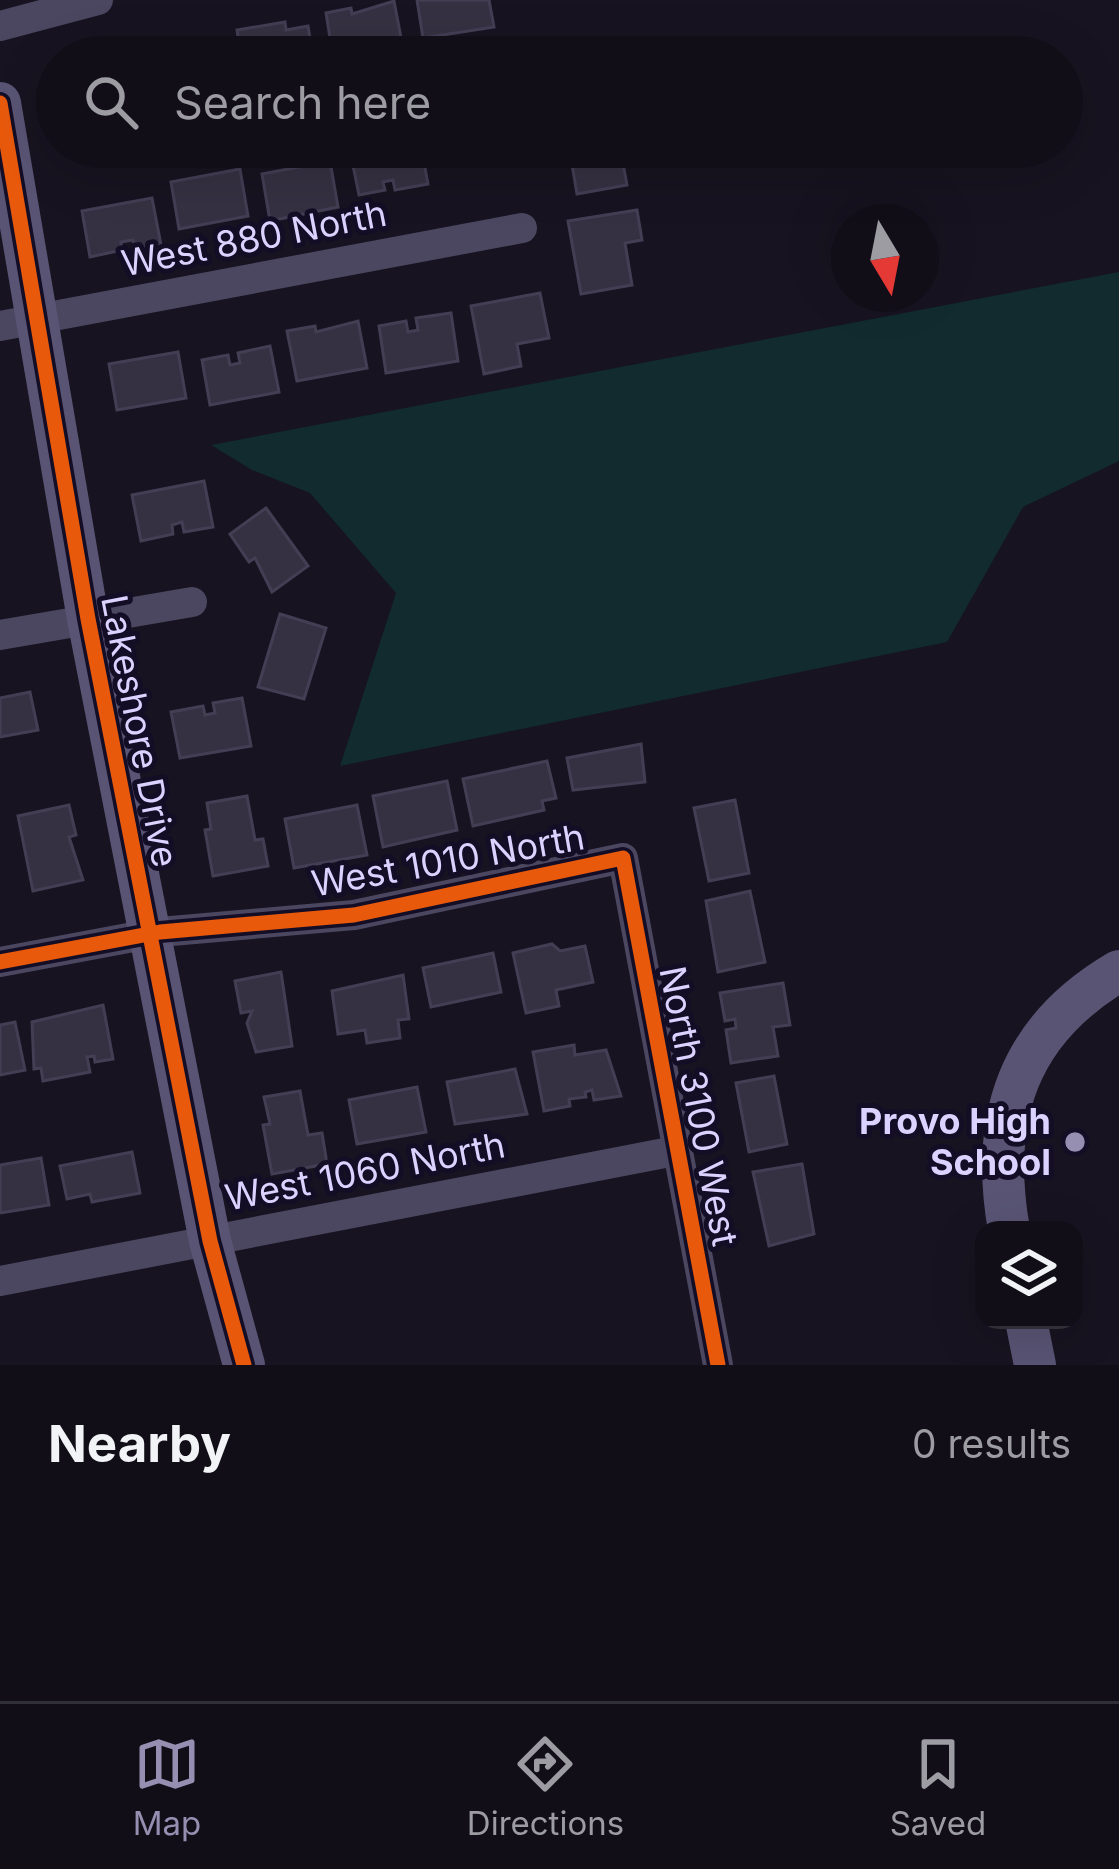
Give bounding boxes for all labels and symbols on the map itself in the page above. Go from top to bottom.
street label: West 880 North [118,191,390,285]
north arrow [831,204,939,312]
street label: Lakeshore Drive [92,591,188,871]
street label: West 1010 North [308,814,588,906]
street label: North 3100 West [650,962,748,1250]
place label: Provo High School [859,1099,1051,1184]
street label: West 1060 North [221,1122,509,1220]
marker: Provo High School [1062,1129,1088,1155]

